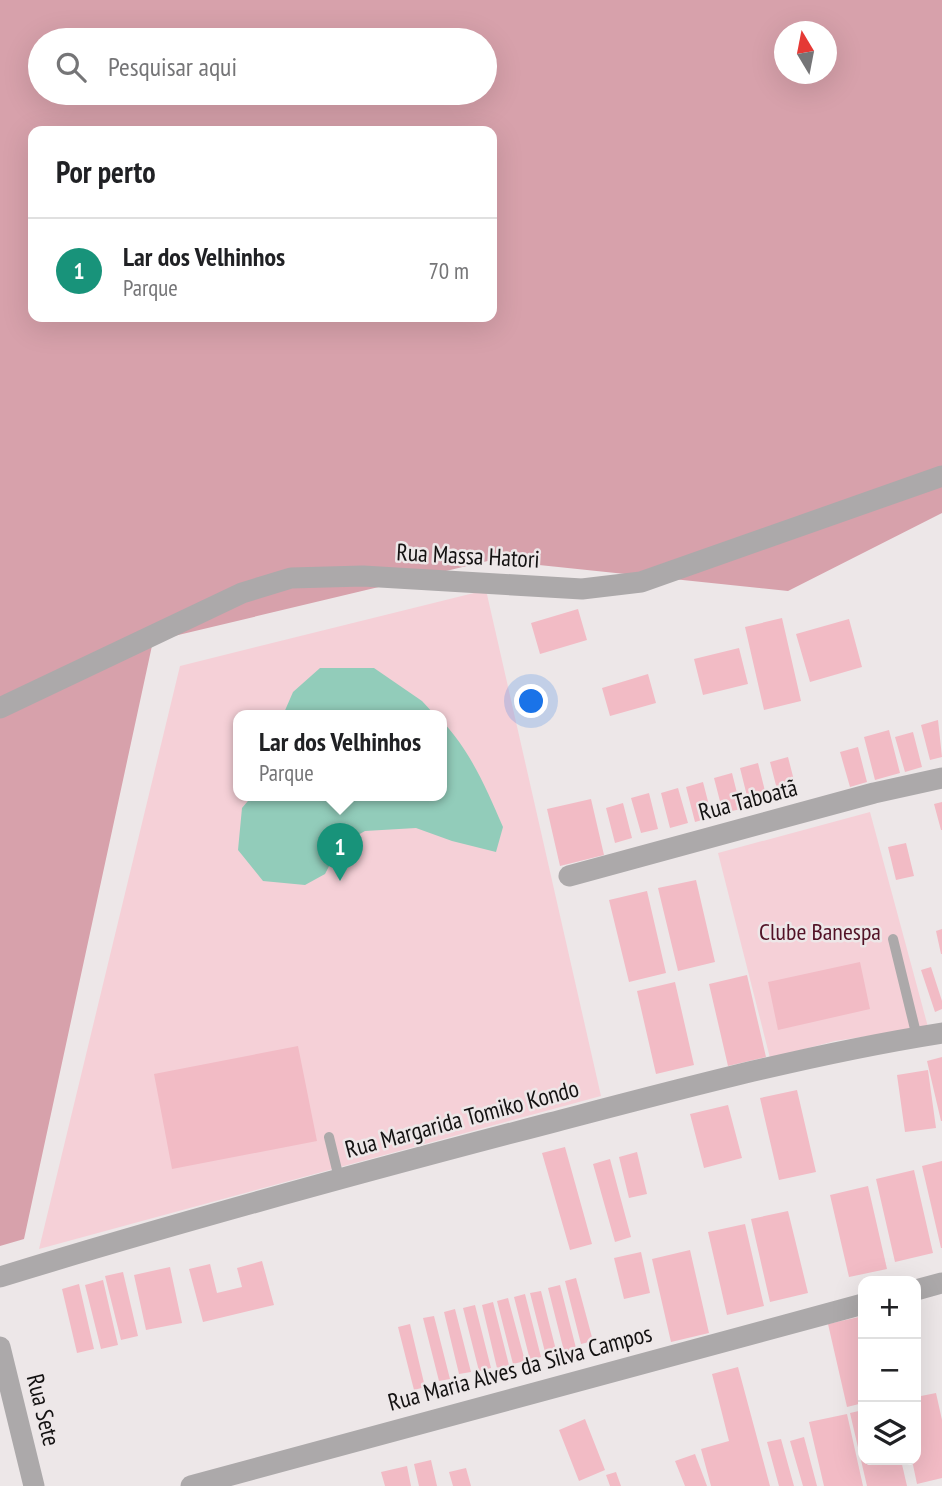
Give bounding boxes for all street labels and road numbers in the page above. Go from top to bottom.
street label: Rua Massa Hatori [396,536,540,575]
street label: Rua Taboatã [695,771,801,828]
street label: Rua Margarida Tomiko Kondo [342,1072,582,1165]
street label: Rua Maria Alves da Silva Campos [385,1317,655,1418]
street label: Rua Sete [20,1371,67,1449]

